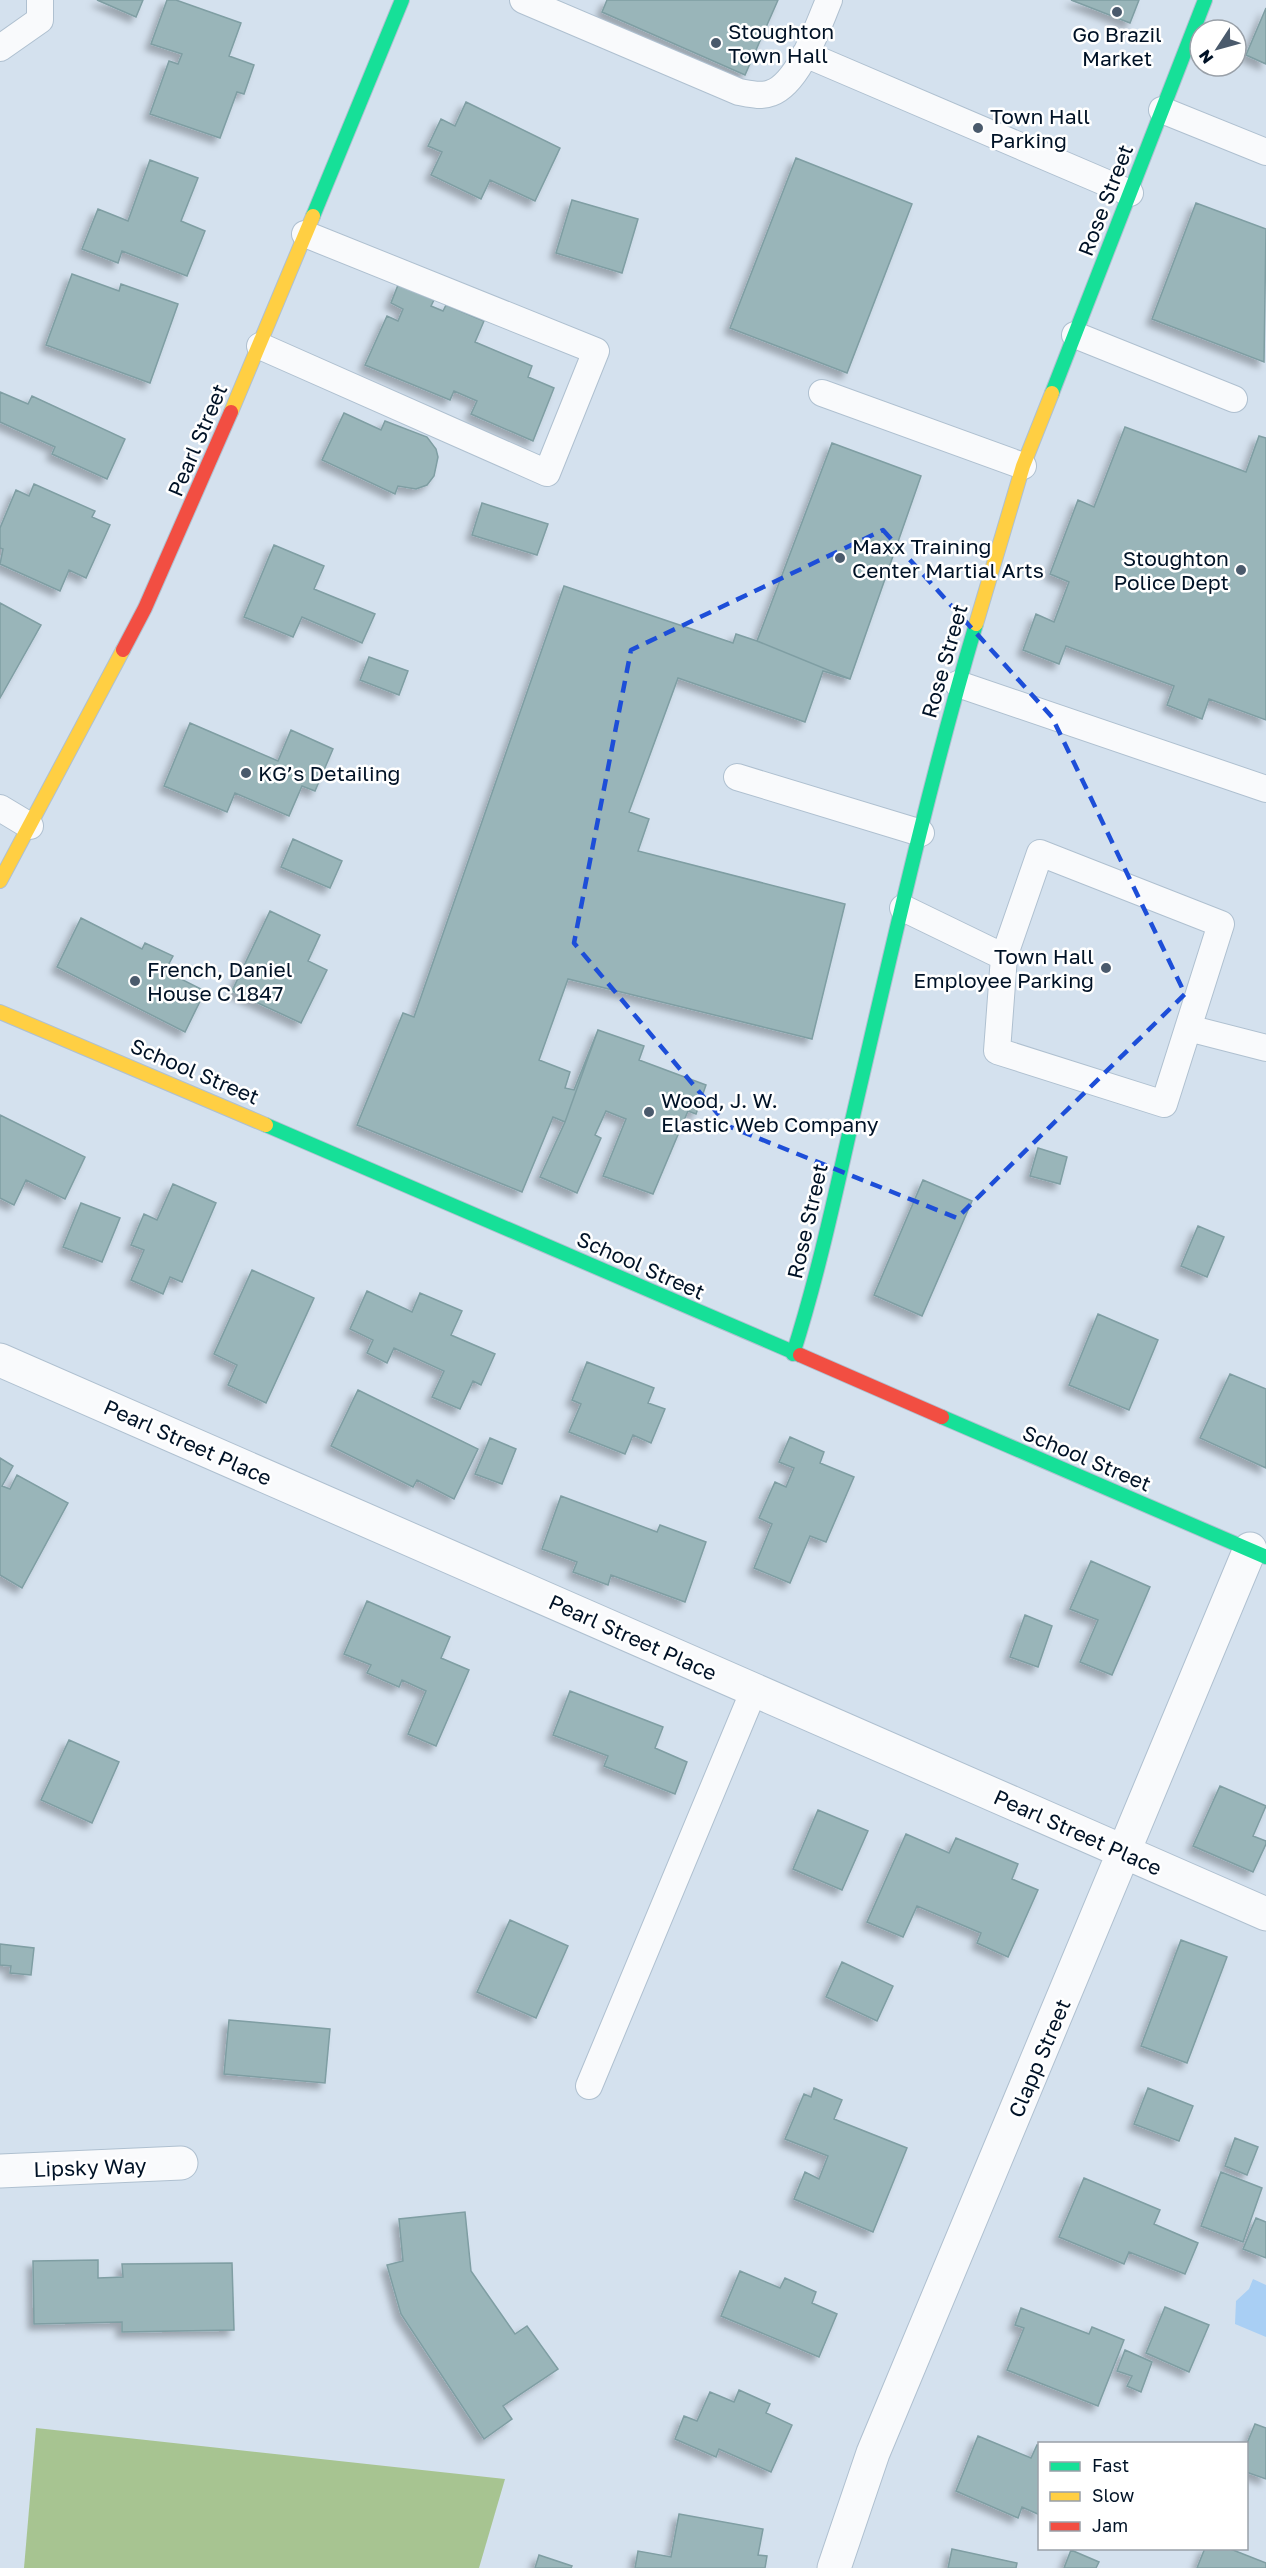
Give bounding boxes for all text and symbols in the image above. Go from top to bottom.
marker: Go Brazil Market [1110,5,1124,19]
place label: Stoughton Town Hall [728,18,834,68]
north arrow [1188,18,1248,78]
place label: Go Brazil Market [1072,21,1162,71]
marker: Stoughton Town Hall [709,36,723,50]
text: N [1194,46,1218,68]
place label: Town Hall Parking [990,103,1090,153]
marker: Town Hall Parking [971,121,985,135]
street label: Rose Street [1072,141,1138,259]
street label: Pearl Street [162,380,232,500]
place label: Maxx Training Center Martial Arts [852,533,1044,583]
place label: Stoughton Police Dept [1113,545,1229,595]
marker: Maxx Training Center Martial Arts [833,551,847,565]
marker: Stoughton Police Dept [1234,563,1248,577]
street label: Rose Street [915,601,973,721]
place label: KG’s Detailing [258,760,401,786]
marker: KG’s Detailing [239,766,253,780]
place label: Town Hall Employee Parking [913,943,1094,993]
place label: French, Daniel House C 1847 [147,956,293,1006]
marker: Town Hall Employee Parking [1099,961,1113,975]
marker: French, Daniel House C 1847 [128,974,142,988]
street label: School Street [127,1032,263,1110]
place label: Wood, J. W. Elastic Web Company [661,1087,879,1137]
marker: Wood, J. W. Elastic Web Company [642,1105,656,1119]
street label: Rose Street [781,1161,833,1281]
street label: School Street [573,1225,709,1305]
street label: Pearl Street Place [100,1393,276,1491]
street label: School Street [1019,1419,1155,1497]
street label: Pearl Street Place [545,1588,721,1686]
street label: Pearl Street Place [990,1783,1166,1881]
street label: Clapp Street [1002,1995,1076,2121]
street label: Lipsky Way [33,2152,147,2182]
legend [1038,2442,1248,2550]
text: Fast [1092,2454,1129,2476]
text: Slow [1092,2484,1135,2506]
text: Jam [1092,2514,1128,2536]

